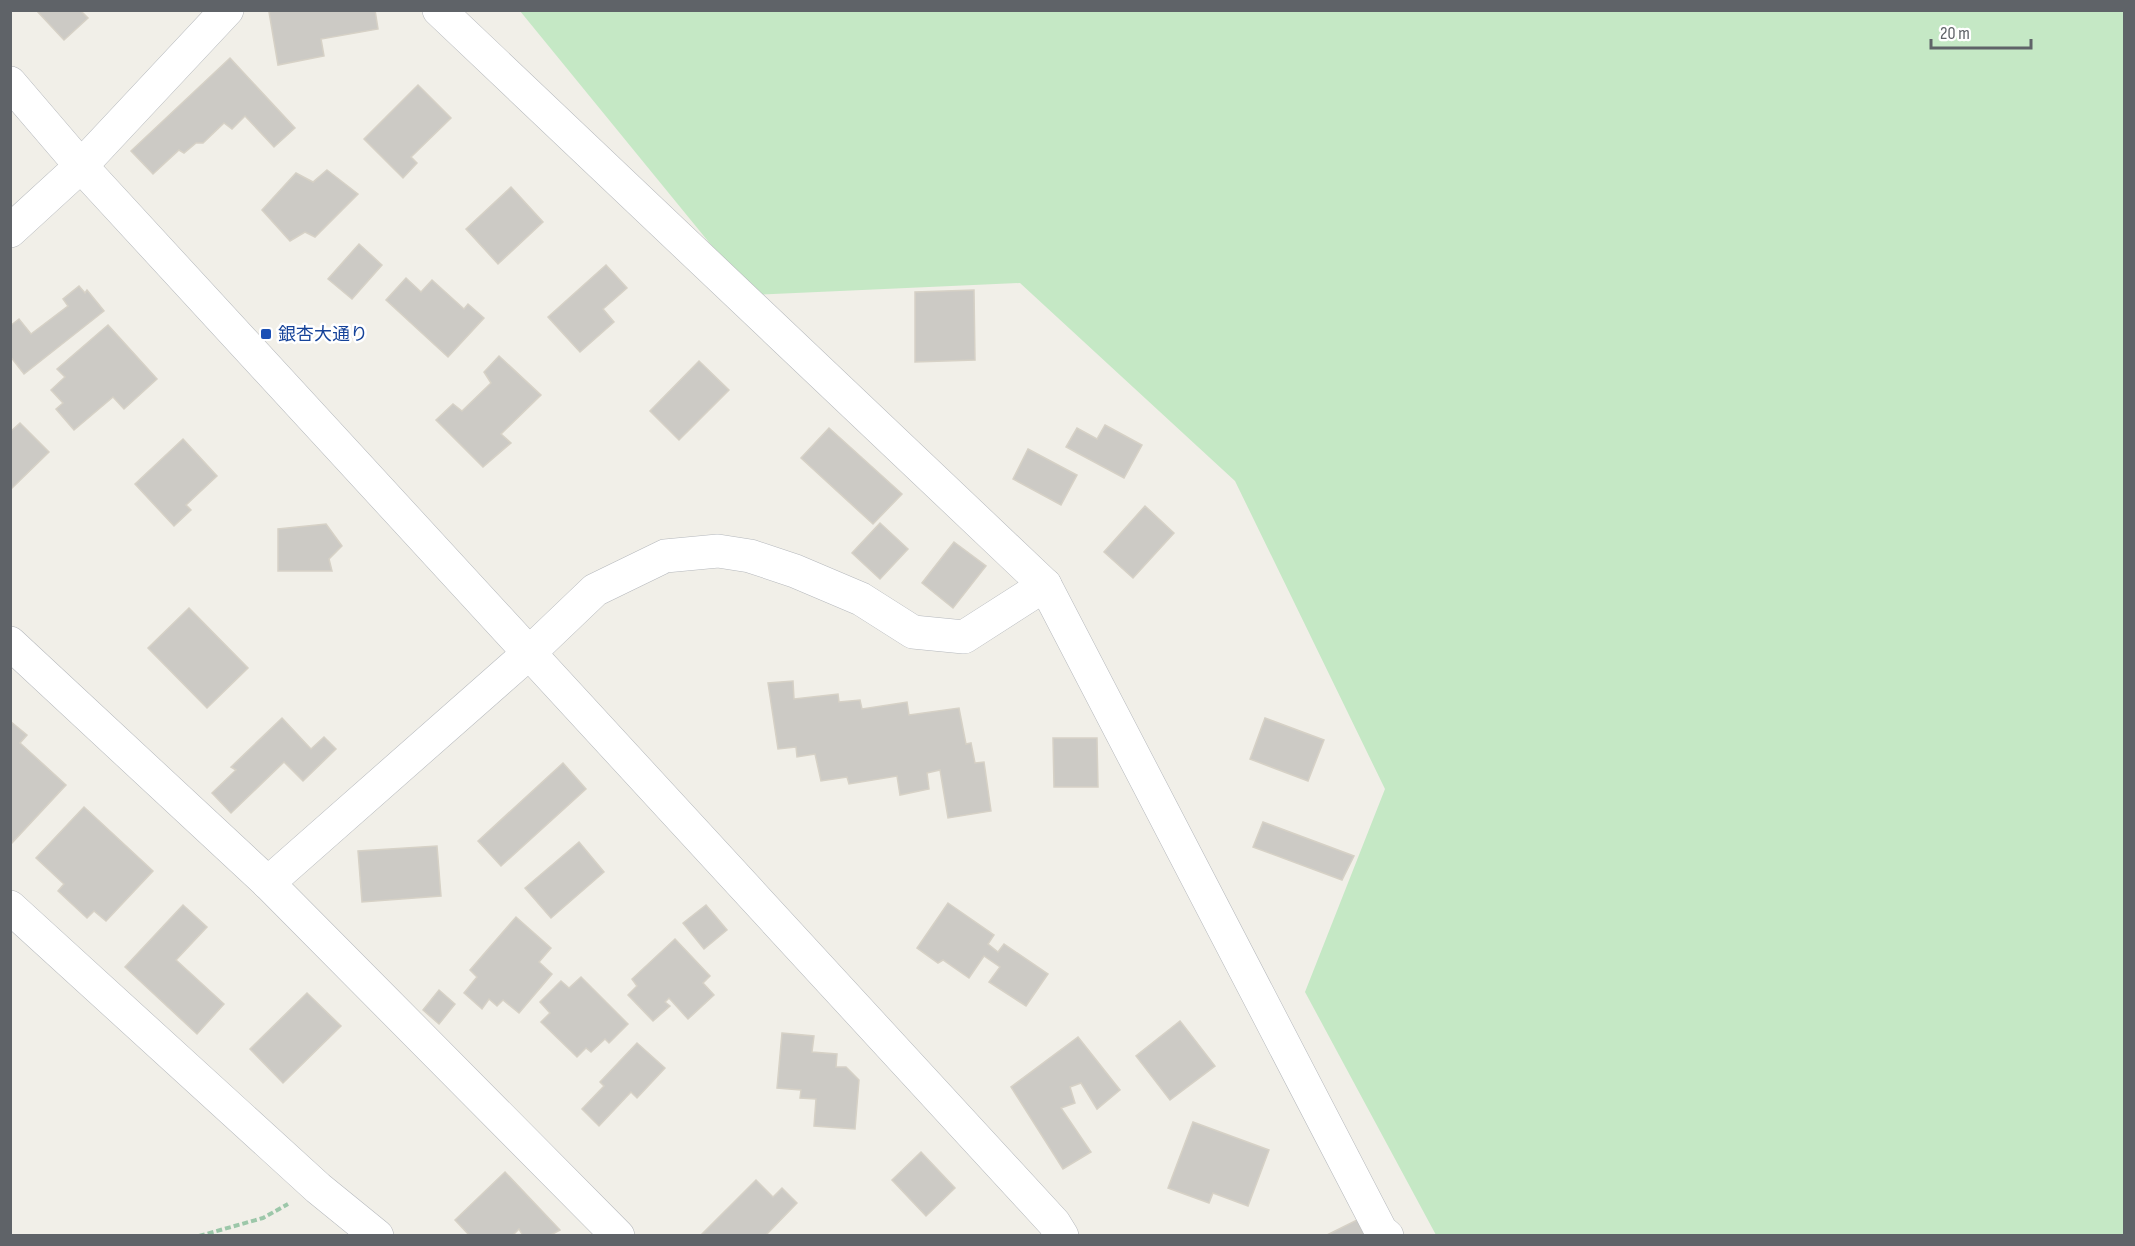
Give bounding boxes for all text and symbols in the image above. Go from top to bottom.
scale bar [1931,12,2032,50]
text: 20 m [1940,23,1970,44]
place label: 銀杏大通り [278,324,368,345]
marker: 銀杏大通り [259,327,273,341]

